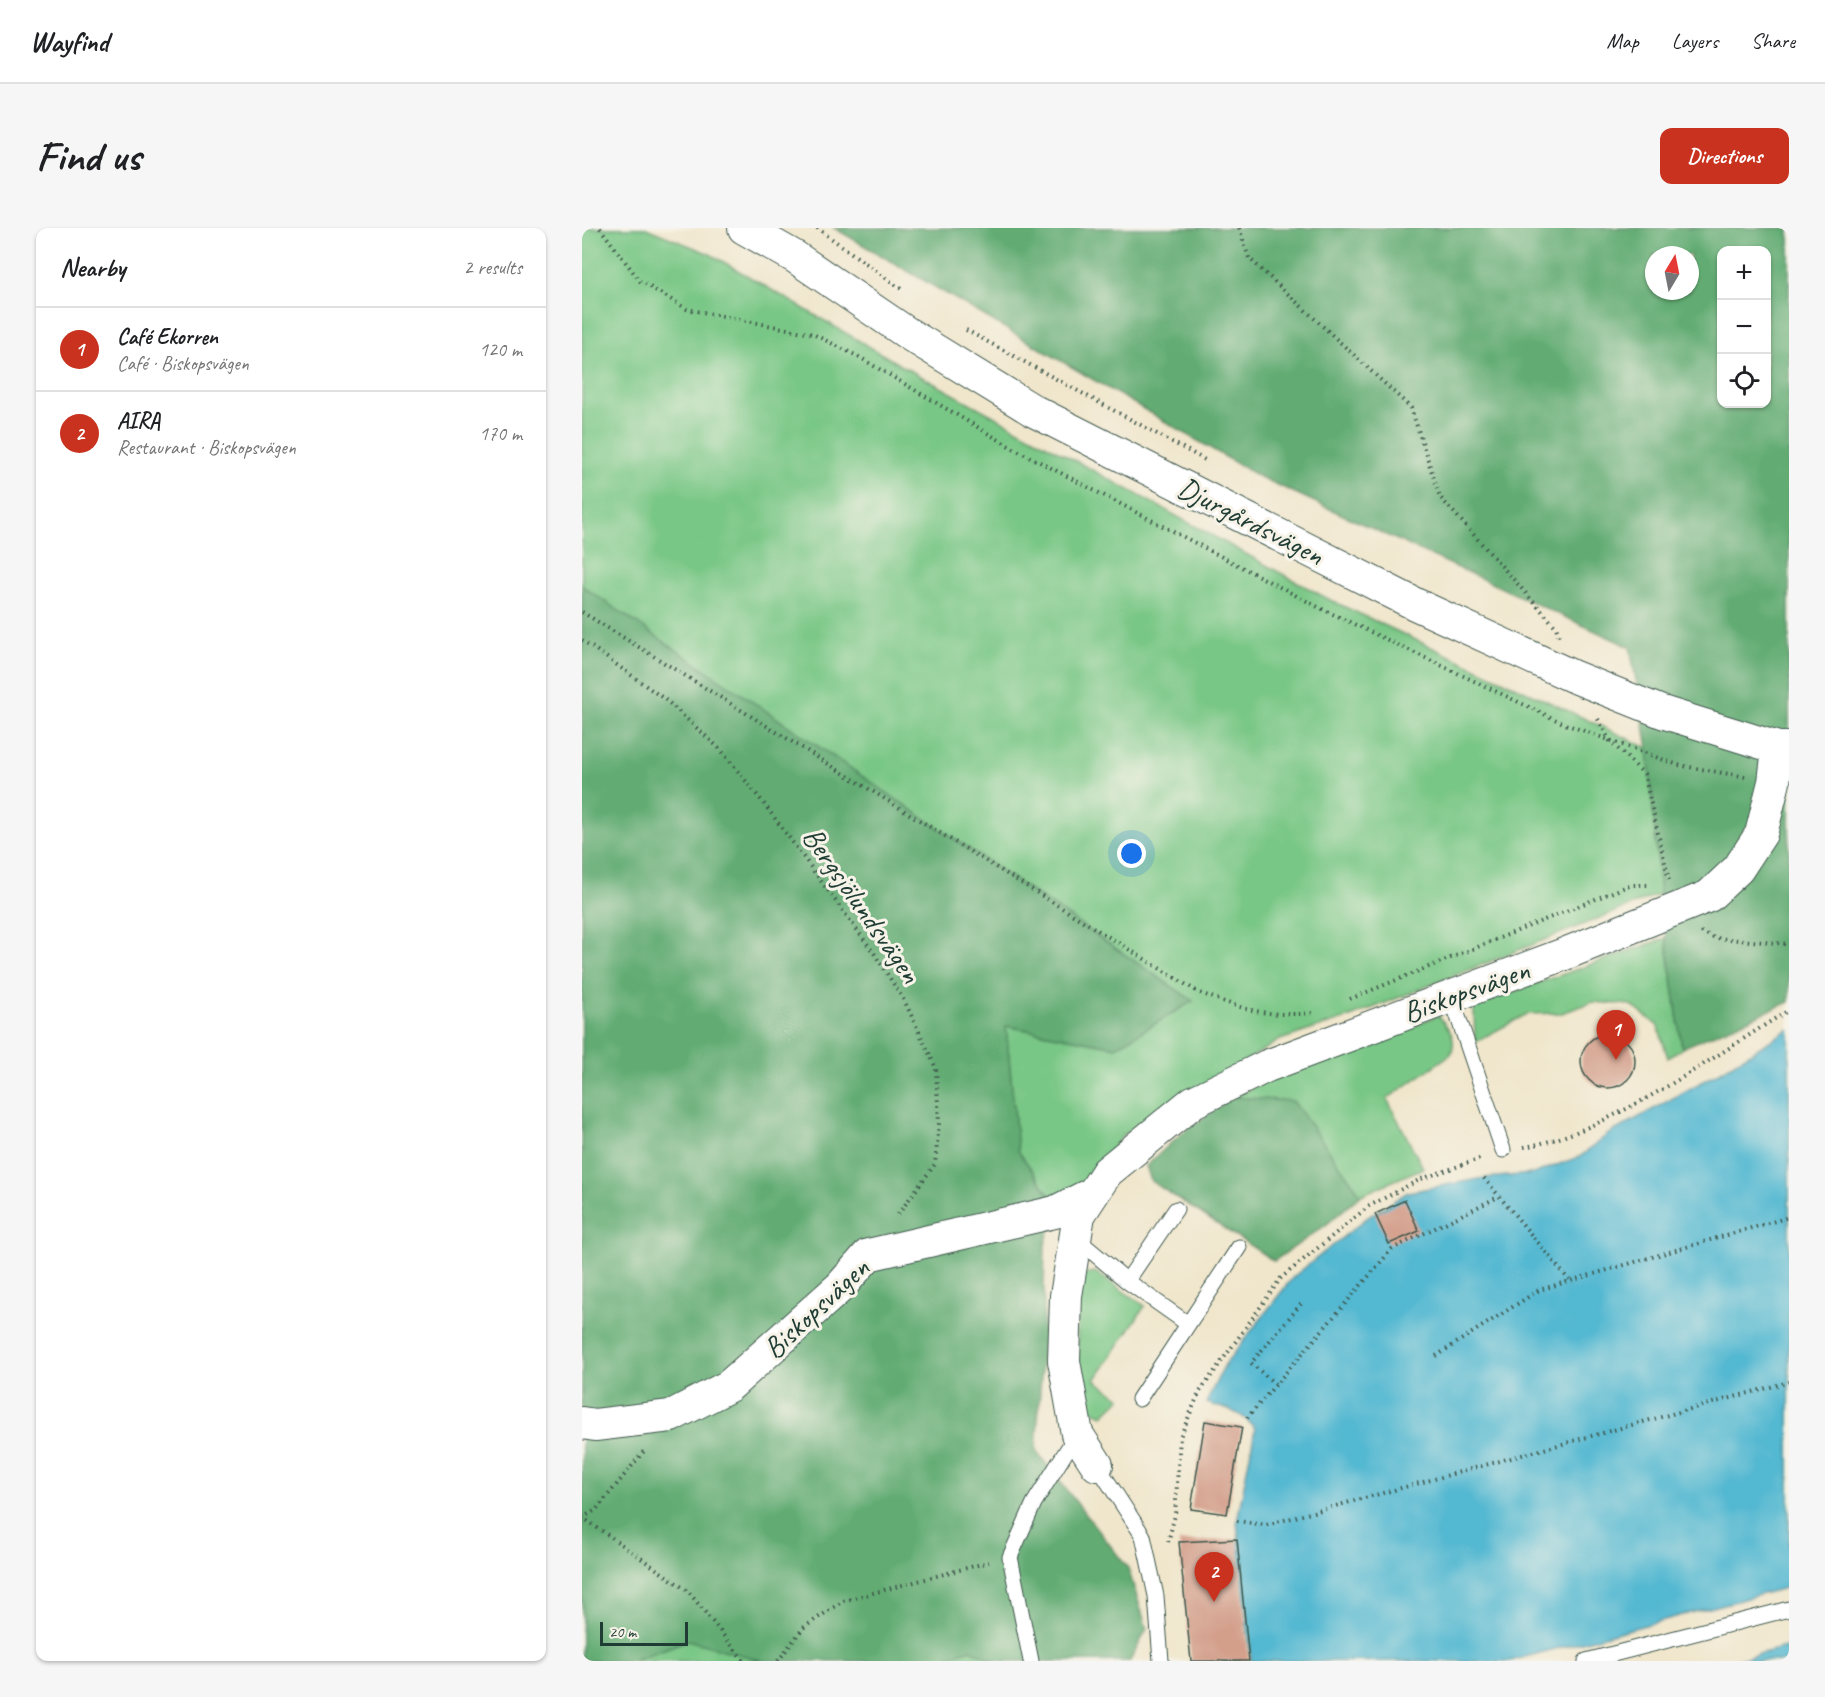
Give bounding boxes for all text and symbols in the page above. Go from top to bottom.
text: Wayfind [30,24,109,59]
text: Map [1606,28,1639,54]
text: Layers [1672,28,1718,54]
text: Share [1751,28,1795,54]
button: Directions [1660,128,1789,184]
text: Find us [36,130,141,183]
north arrow [1645,246,1699,300]
map controls [1717,246,1771,408]
button: + [1717,246,1771,300]
text: Nearby [60,251,125,284]
text: 2 results [463,255,522,280]
button: − [1717,300,1771,354]
text: Café Ekorren [117,323,218,351]
text: 1 [75,337,84,362]
text: 120 m [479,337,522,362]
text: Café · Biskopsvägen [117,351,249,376]
button: locate [1717,354,1771,408]
text: AIRA [117,407,160,435]
text: 2 [75,421,84,446]
text: 170 m [479,421,522,446]
text: Restaurant · Biskopsvägen [117,435,296,460]
street label: Djurgårdsvägen [1172,468,1331,574]
street label: Bergsjölundsvägen [794,819,930,991]
your location [1117,839,1146,868]
street label: Biskopsvägen [1398,950,1535,1031]
pin: 1 [1596,1010,1636,1060]
street label: Biskopsvägen [755,1249,878,1367]
pin: 2 [1194,1552,1234,1602]
scale bar [600,1619,688,1646]
text: 20 m [609,1622,636,1642]

